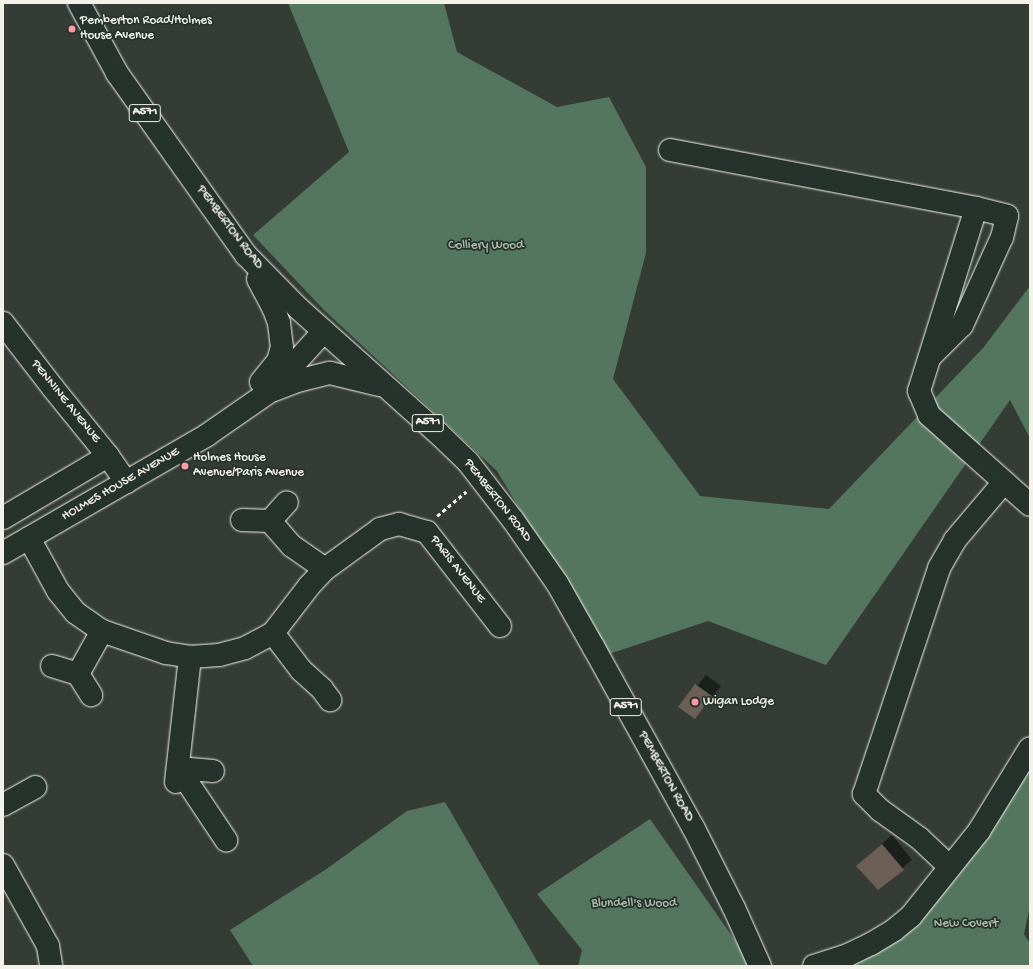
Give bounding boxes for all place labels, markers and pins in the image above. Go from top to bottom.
place label: Pemberton Road/Holmes House Avenue [80,14,212,45]
marker: Pemberton Road/Holmes House Avenue [67,24,77,34]
place label: Holmes House Avenue/Paris Avenue [193,451,304,482]
marker: Holmes House Avenue/Paris Avenue [180,461,190,471]
place label: Wigan Lodge [703,694,774,710]
marker: Wigan Lodge [690,697,700,707]

